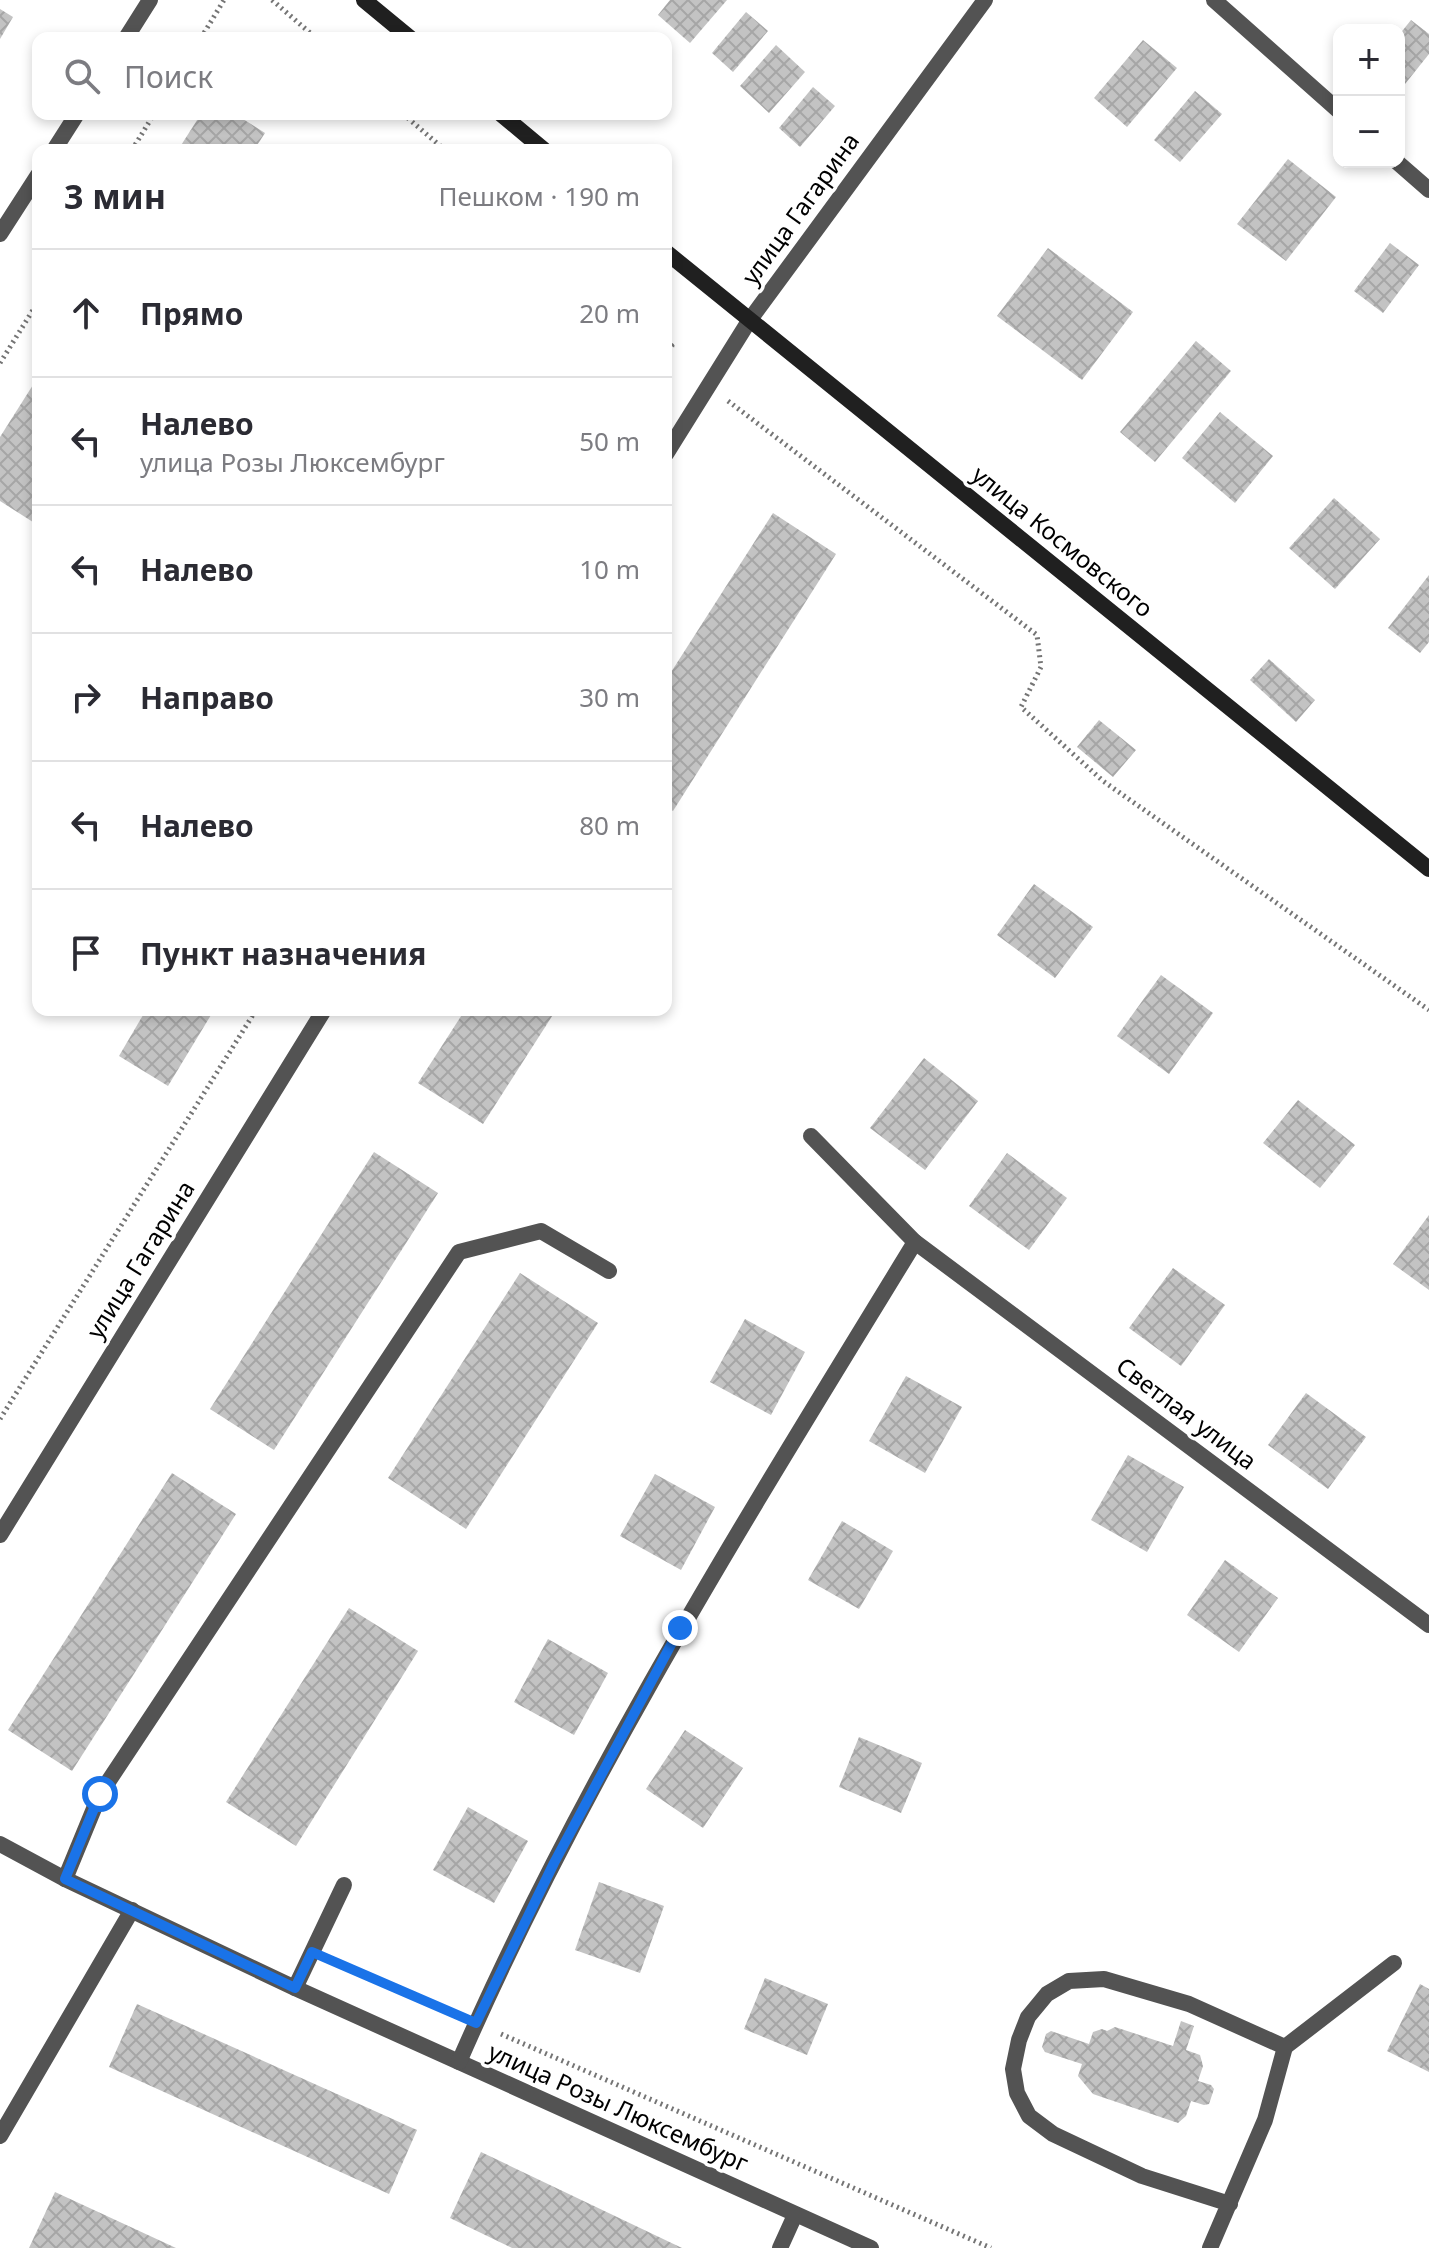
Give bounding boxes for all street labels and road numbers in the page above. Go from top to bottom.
street label: улица Гагарина [733,125,866,291]
street label: улица Космовского [966,458,1160,624]
street label: улица Гагарина [78,1174,201,1344]
street label: Светлая улица [1110,1349,1264,1476]
street label: улица Розы Люксембург [483,2034,754,2179]

